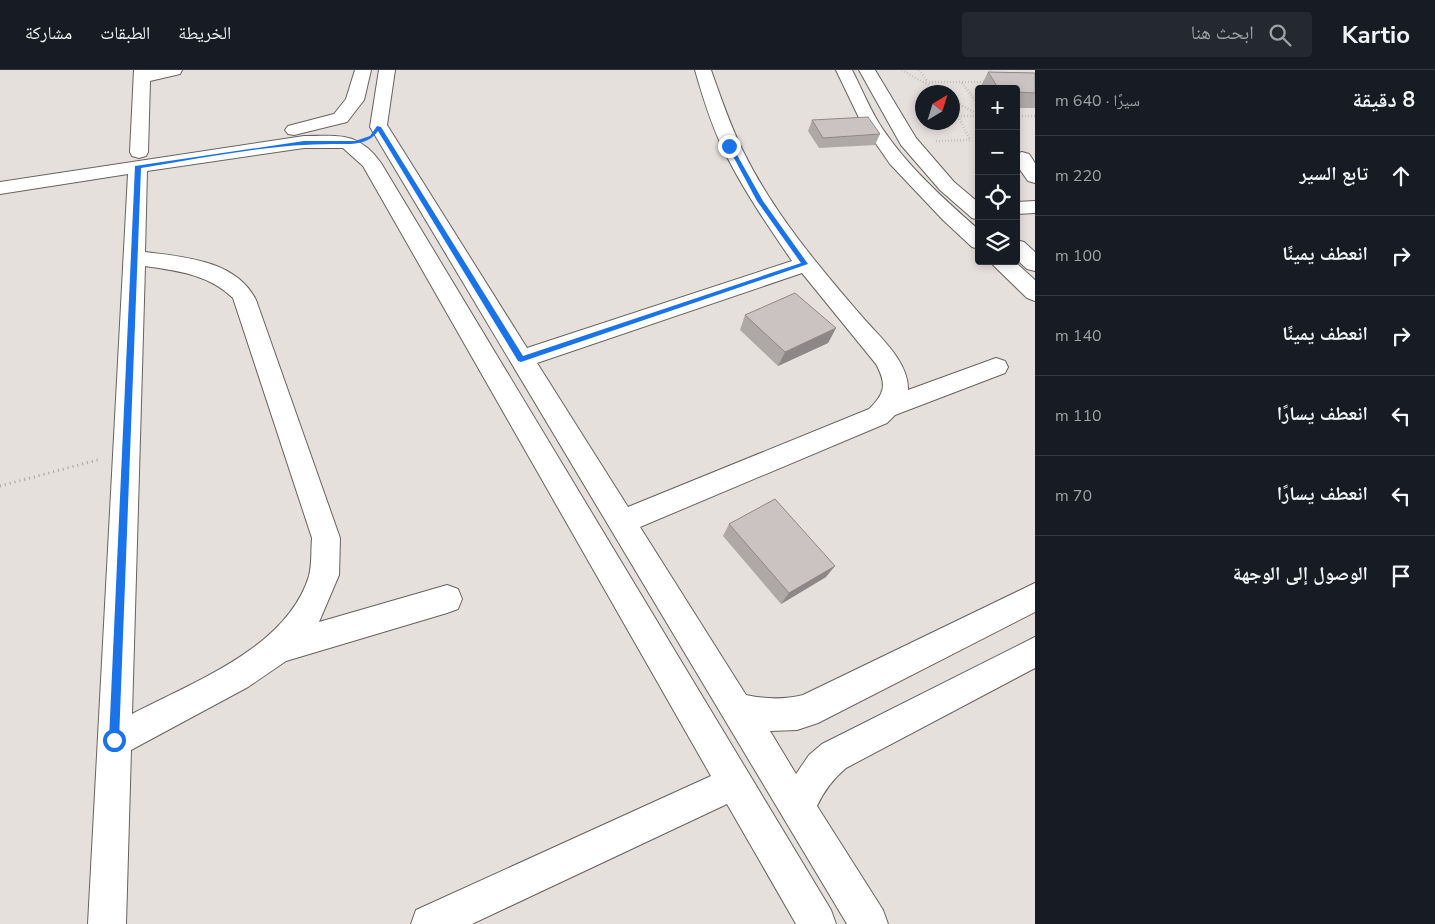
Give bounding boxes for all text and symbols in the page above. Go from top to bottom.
search box [962,12,1312,57]
text: Kartio [1342,19,1410,51]
text: ابحث هنا [1191,20,1254,46]
text: مشاركة [25,21,72,45]
text: الطبقات [100,21,150,45]
text: الخريطة [178,21,231,45]
icon: search [1266,21,1294,49]
north arrow [915,85,960,130]
map controls [975,85,1020,265]
button: + [975,85,1020,130]
text: 8 دقيقة [1353,86,1415,114]
text: سيرًا · 640 m [1055,90,1140,112]
button: − [975,130,1020,175]
route end [718,135,741,158]
text: تابع السير [1299,161,1368,187]
icon: ahead [1387,162,1415,190]
text: 220 m [1055,165,1102,187]
button: locate [975,175,1020,220]
button: layers [975,220,1020,265]
text: انعطف يمينًا [1282,241,1368,267]
icon: right [1387,242,1415,270]
text: 100 m [1055,245,1102,267]
text: انعطف يمينًا [1282,321,1368,347]
icon: right [1387,322,1415,350]
text: 140 m [1055,325,1102,347]
text: انعطف يسارًا [1277,401,1368,427]
icon: left [1387,402,1415,430]
text: 110 m [1055,405,1102,427]
text: انعطف يسارًا [1277,481,1368,507]
icon: left [1387,482,1415,510]
text: 70 m [1055,485,1092,507]
text: الوصول إلى الوجهة [1233,561,1368,587]
icon: arrive [1387,562,1415,590]
route start [103,729,126,752]

